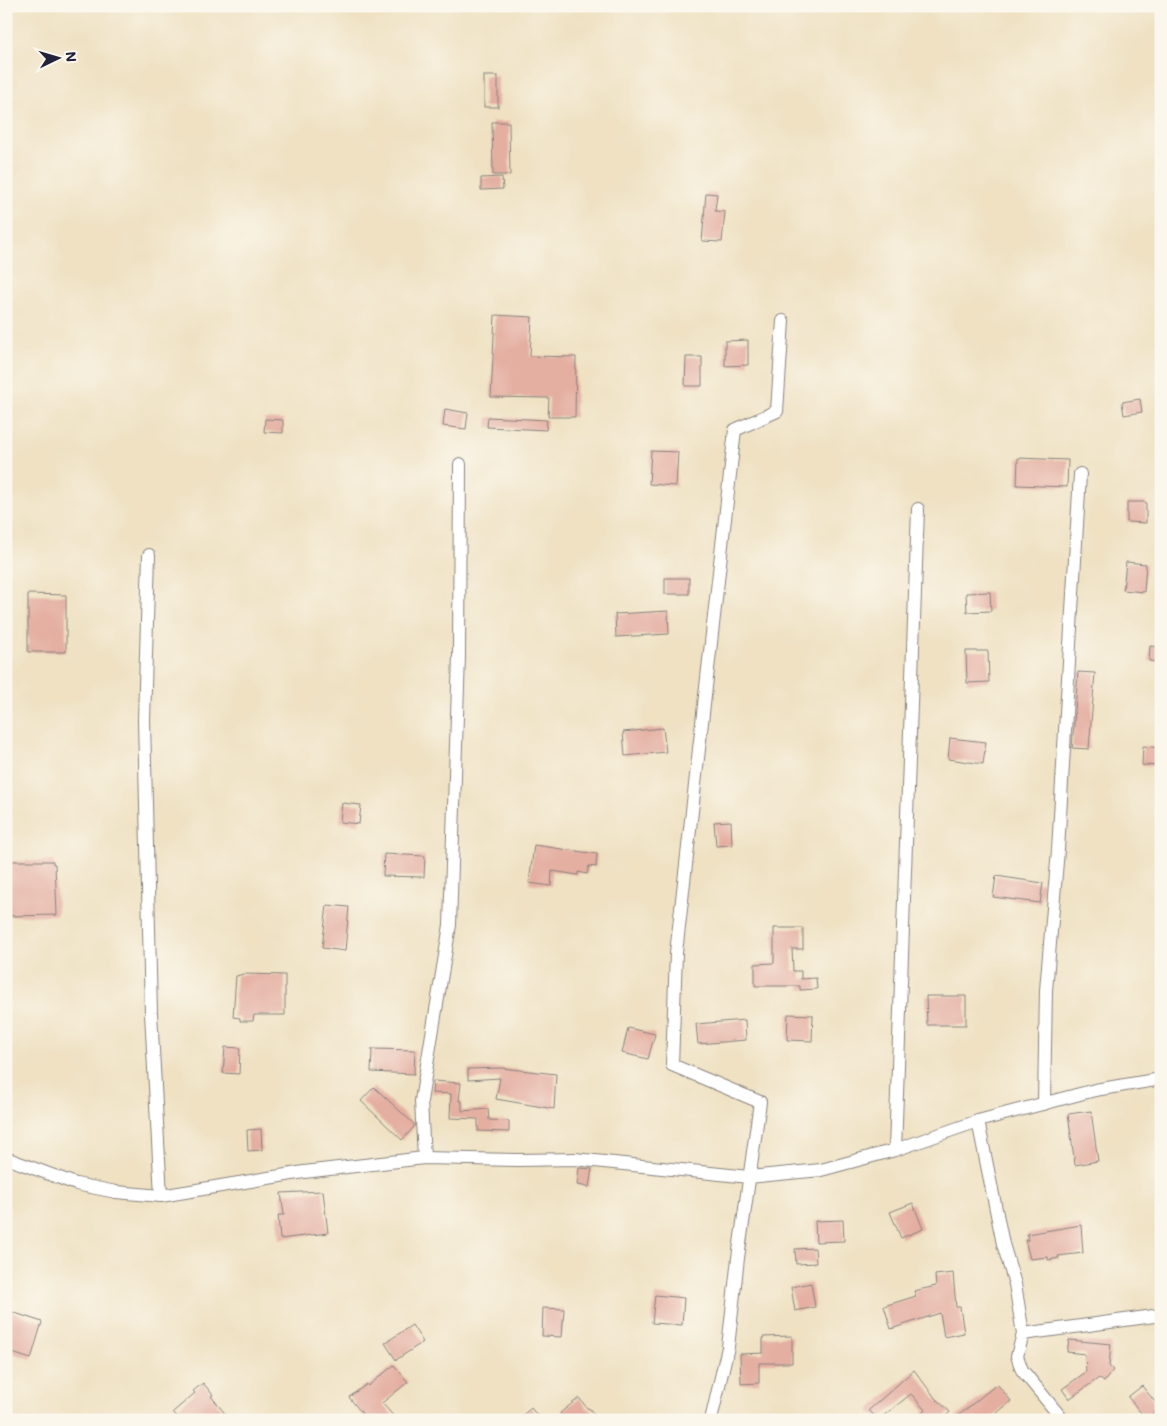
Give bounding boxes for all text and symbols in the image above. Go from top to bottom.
north arrow [32,32,82,82]
text: N [62,51,81,63]

